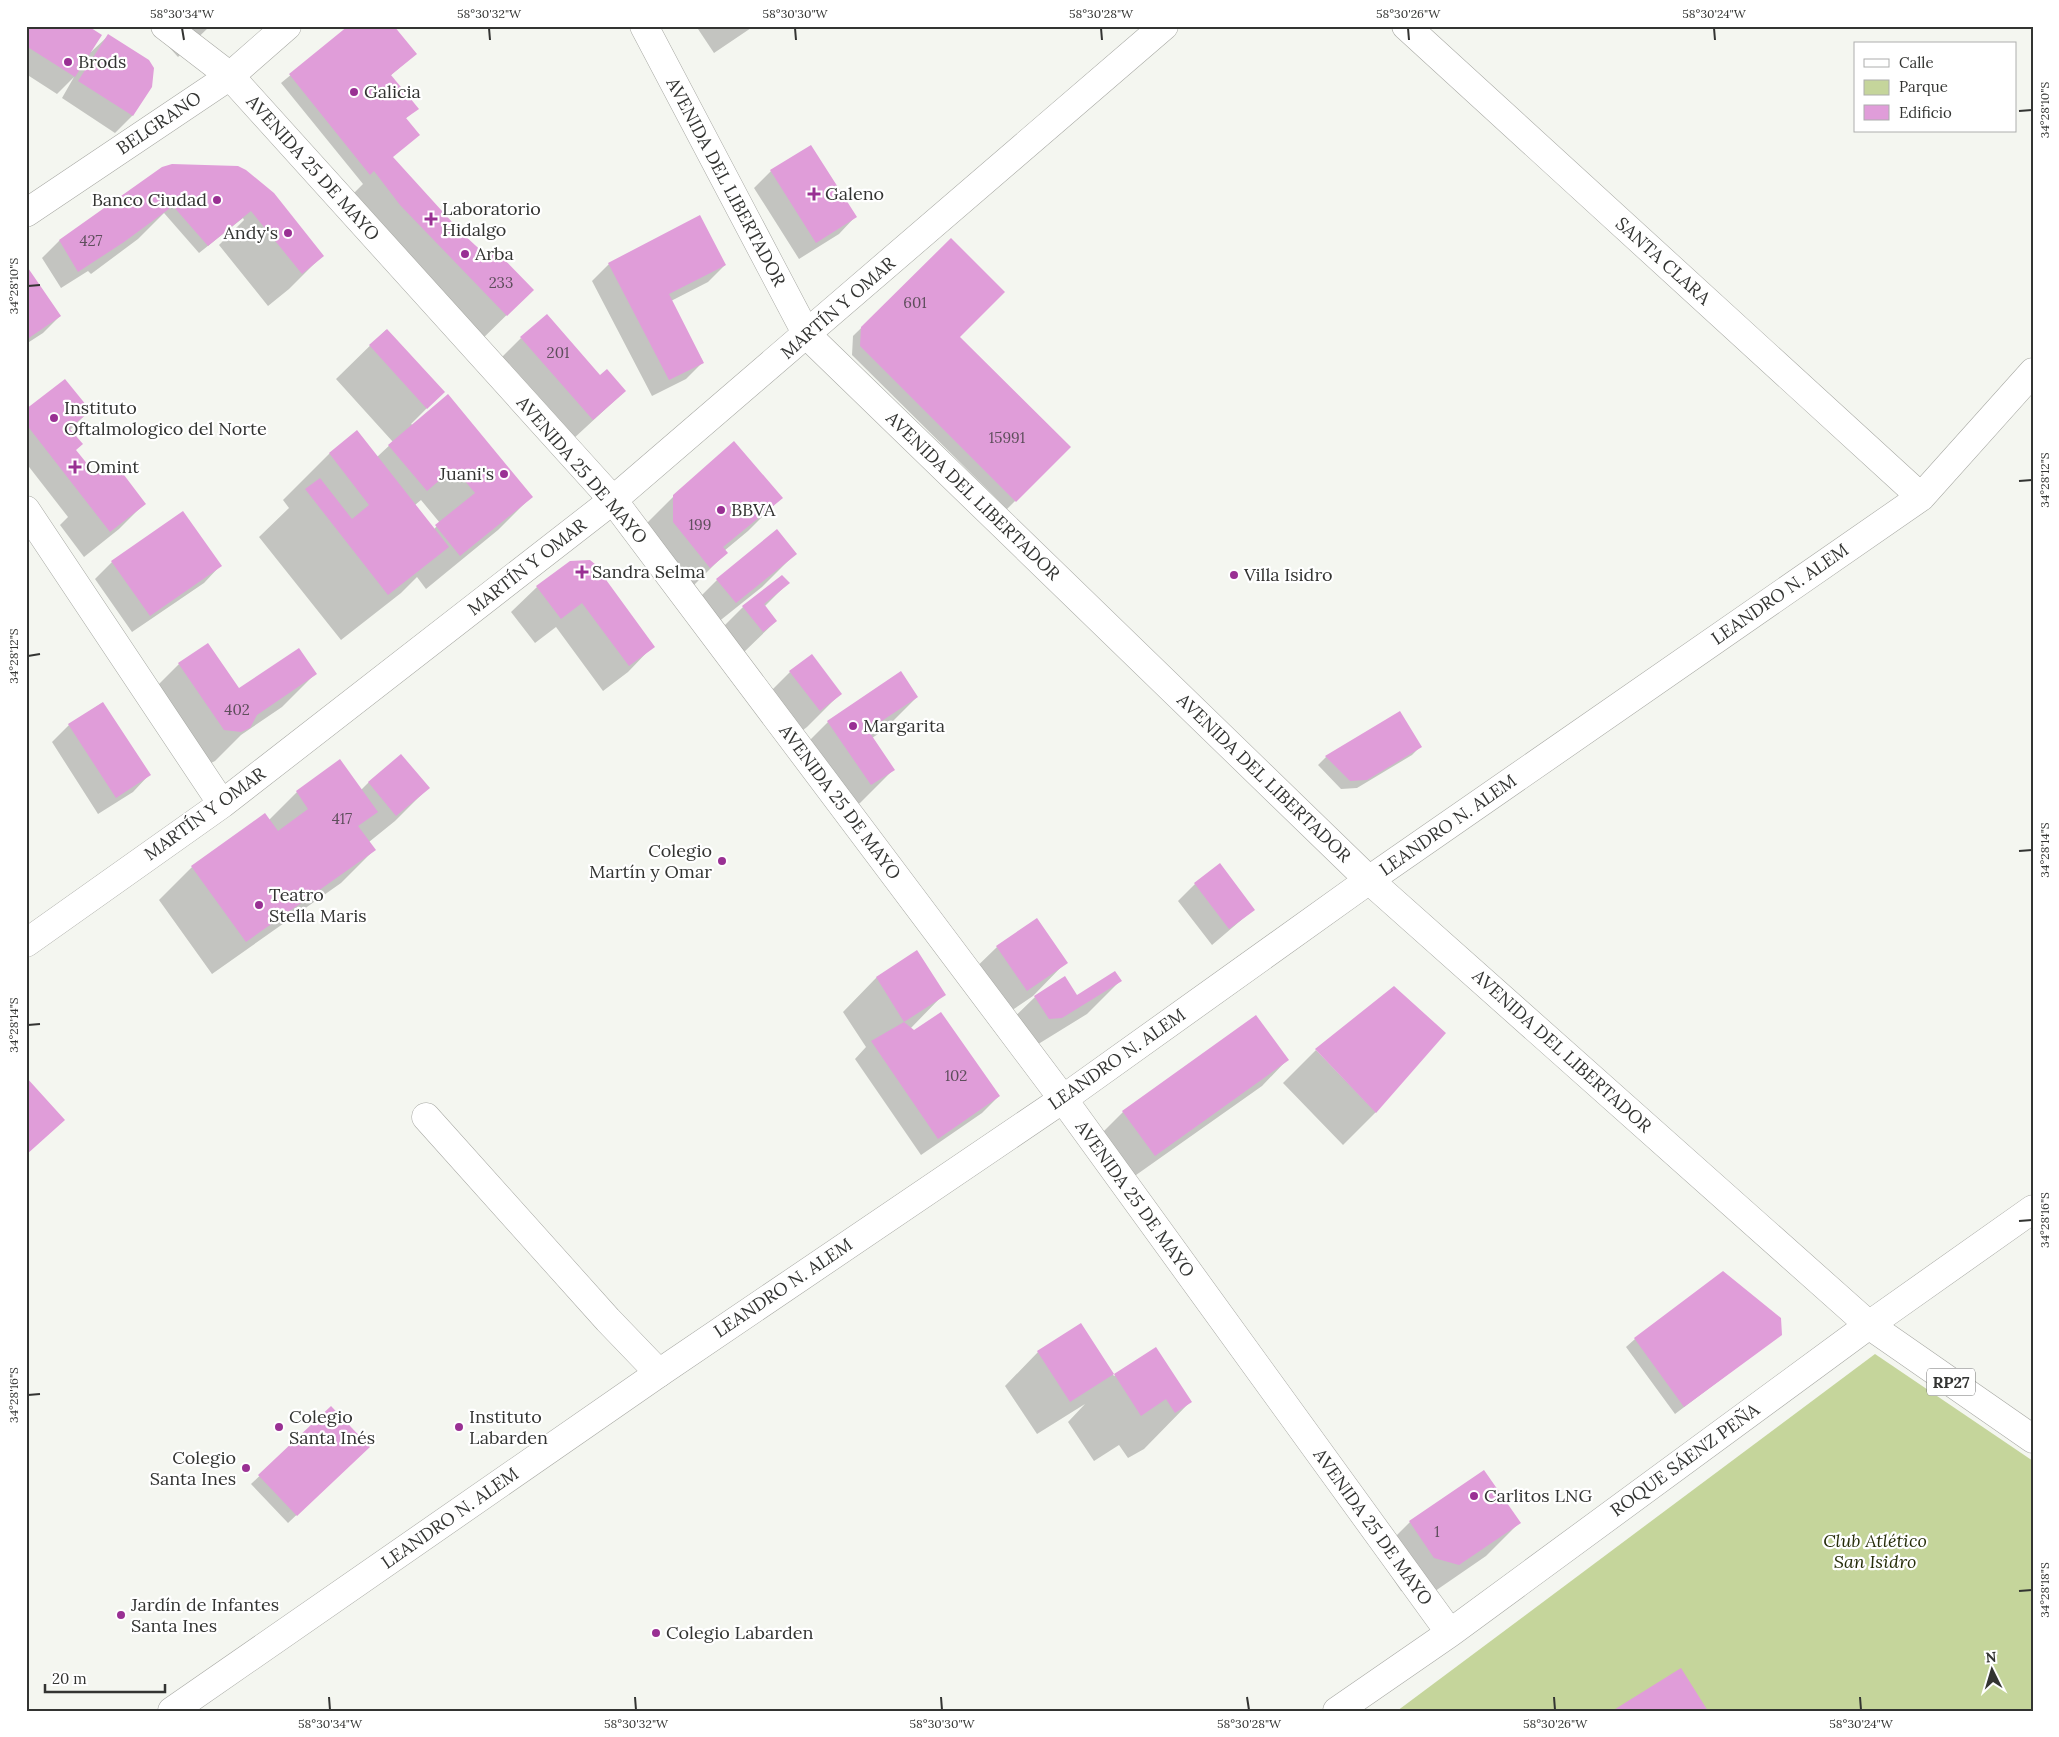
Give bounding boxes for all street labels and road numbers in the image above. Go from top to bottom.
street label: AVENIDA DEL LIBERTADOR [661,73,792,291]
street label: BELGRANO [112,86,206,159]
street label: AVENIDA 25 DE MAYO [241,89,385,245]
street label: SANTA CLARA [1611,212,1716,310]
street label: MARTÍN Y OMAR [776,251,900,364]
street label: AVENIDA 25 DE MAYO [511,390,653,548]
street label: AVENIDA DEL LIBERTADOR [881,406,1066,585]
street label: MARTÍN Y OMAR [463,513,591,620]
street label: LEANDRO N. ALEM [1707,538,1853,650]
street label: AVENIDA DEL LIBERTADOR [1172,688,1357,867]
street label: AVENIDA 25 DE MAYO [774,719,906,884]
street label: MARTÍN Y OMAR [139,761,270,865]
street label: LEANDRO N. ALEM [1375,769,1521,881]
street label: AVENIDA DEL LIBERTADOR [1467,963,1657,1138]
street label: LEANDRO N. ALEM [1044,1003,1190,1115]
street label: AVENIDA 25 DE MAYO [1070,1115,1200,1282]
street label: LEANDRO N. ALEM [709,1233,856,1342]
road number: RP27 [1927,1368,1975,1395]
street label: ROQUE SÁENZ PEÑA [1606,1397,1764,1521]
street label: AVENIDA 25 DE MAYO [1308,1443,1438,1610]
street label: LEANDRO N. ALEM [377,1462,523,1574]

